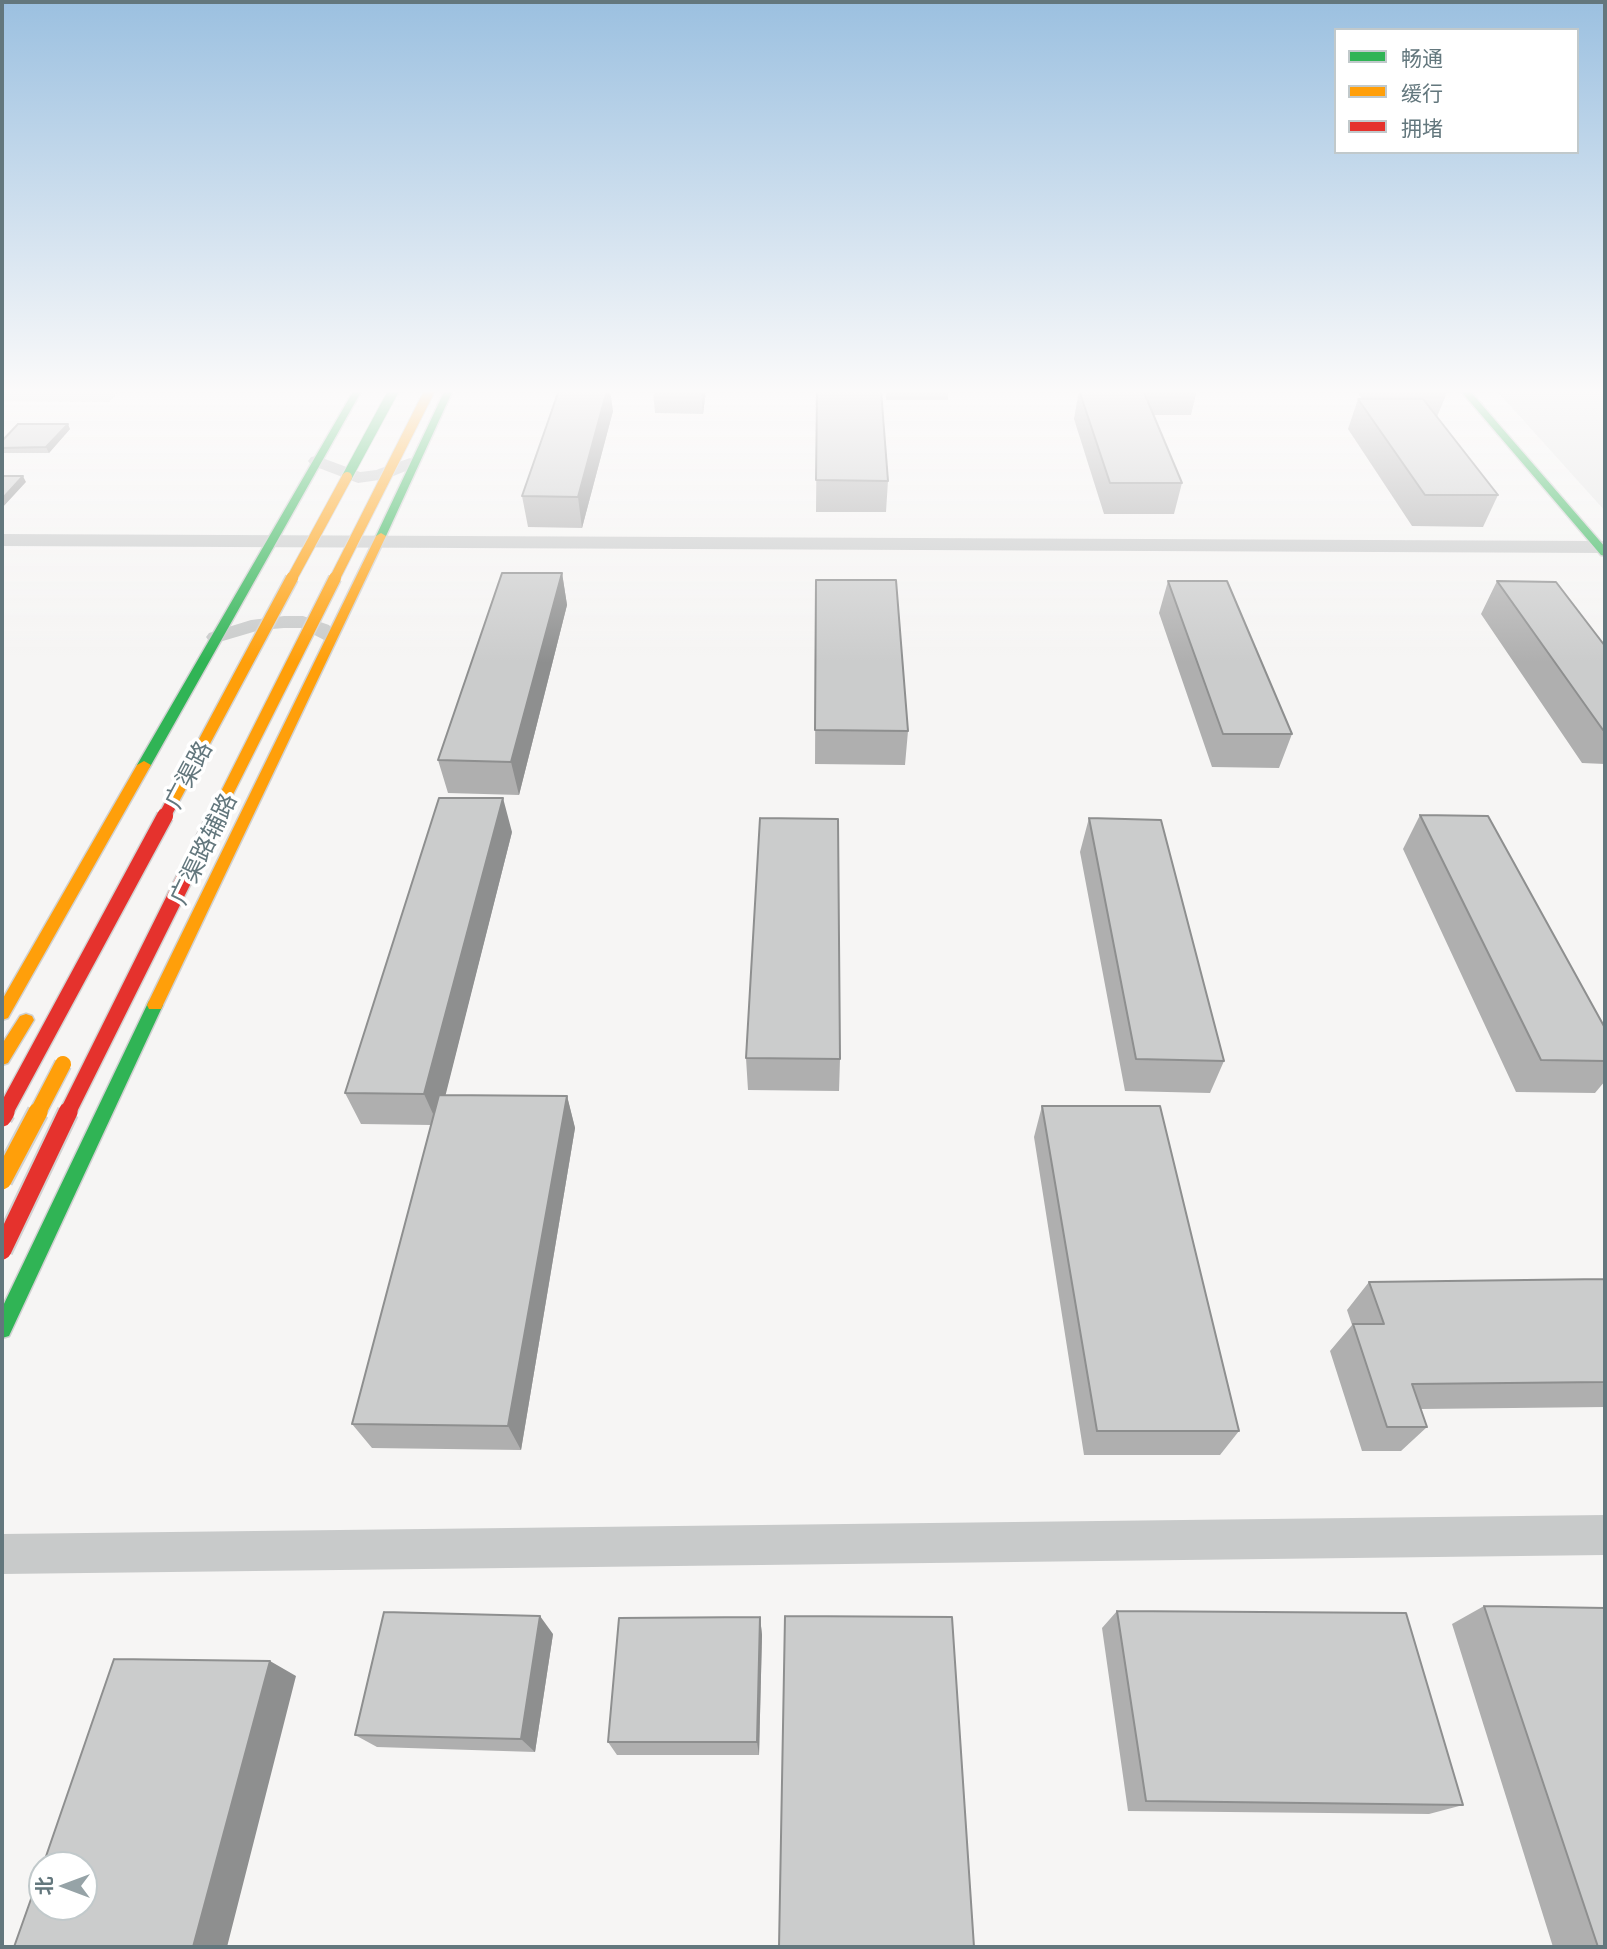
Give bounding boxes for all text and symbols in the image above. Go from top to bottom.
legend [1334,28,1579,154]
text: 畅通 [1401,46,1443,71]
text: 缓行 [1401,81,1443,106]
text: 拥堵 [1401,116,1443,141]
street label: 广渠路 [159,736,219,814]
street label: 广渠路辅路 [165,789,243,909]
north arrow [28,1851,98,1921]
text: 北 [33,1877,55,1896]

